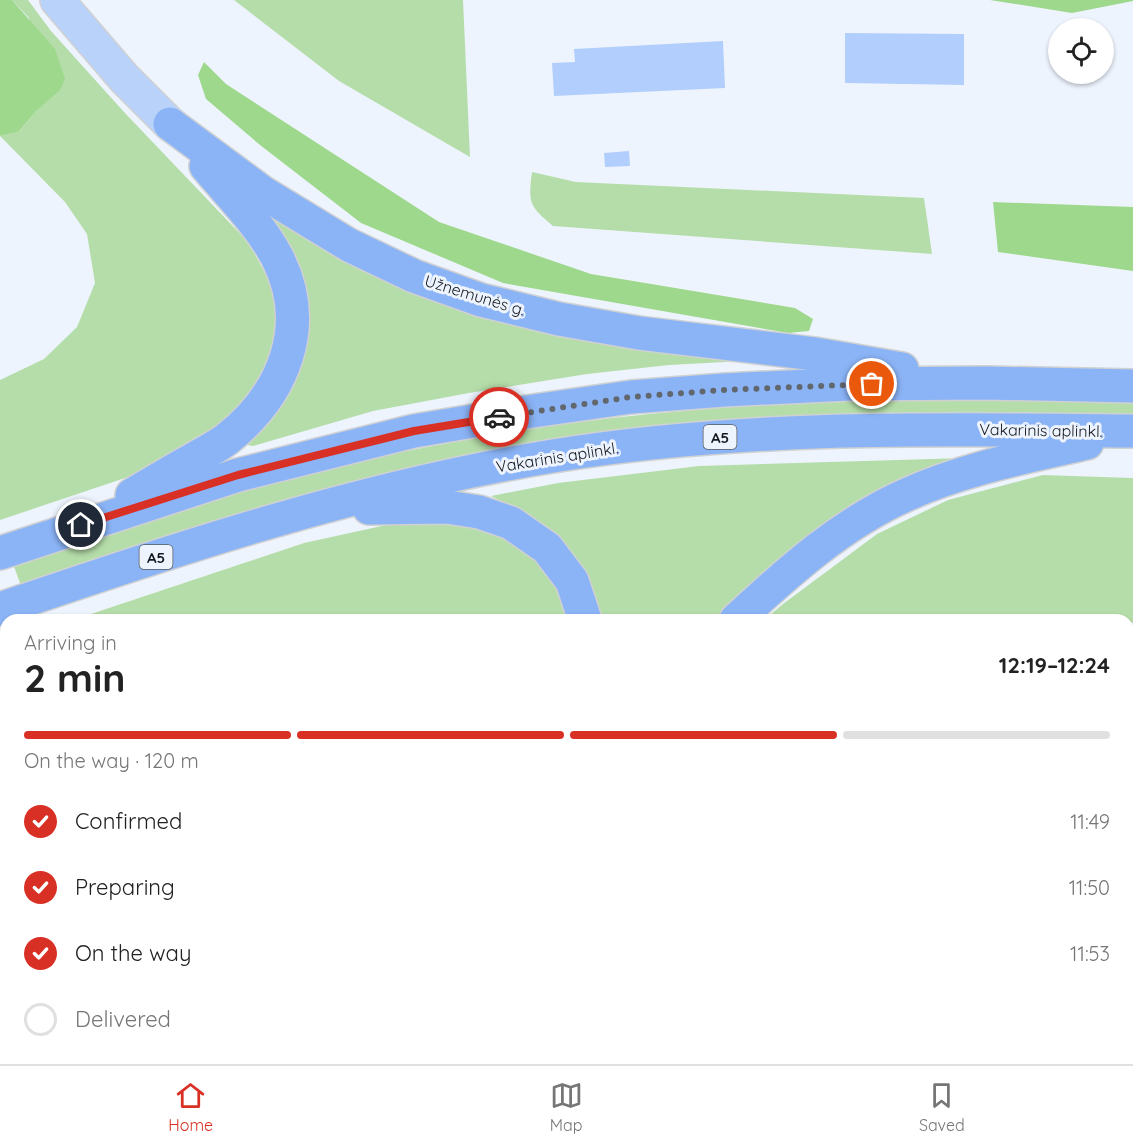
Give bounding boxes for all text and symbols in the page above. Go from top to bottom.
map controls [1048,18,1114,84]
button: locate [1048,18,1114,84]
street label: Užnemunės g. [422,270,528,320]
pin [846,358,897,409]
icon: bag [855,367,888,400]
courier [469,387,529,447]
icon: car [483,401,516,434]
street label: Vakarinis aplinkl. [979,419,1103,441]
road number: A5 [704,425,736,449]
street label: Vakarinis aplinkl. [495,437,620,477]
pin [55,499,106,550]
icon: home [64,508,97,541]
road number: A5 [140,545,172,569]
text: Arriving in [24,630,117,655]
text: 12:19–12:24 [999,651,1110,679]
text: 2 min [24,653,126,702]
text: On the way · 120 m [24,748,199,773]
icon: check [24,805,57,838]
text: Confirmed [75,807,182,835]
text: 11:49 [1070,809,1110,834]
icon: check [24,871,57,904]
text: Preparing [75,873,175,901]
text: 11:50 [1069,875,1110,900]
icon: check [24,937,57,970]
text: On the way [75,939,191,967]
text: 11:53 [1070,941,1110,966]
text: Delivered [75,1005,171,1033]
tab: Home [168,1079,213,1135]
tab: Map [550,1079,583,1135]
tab: Saved [919,1079,965,1135]

